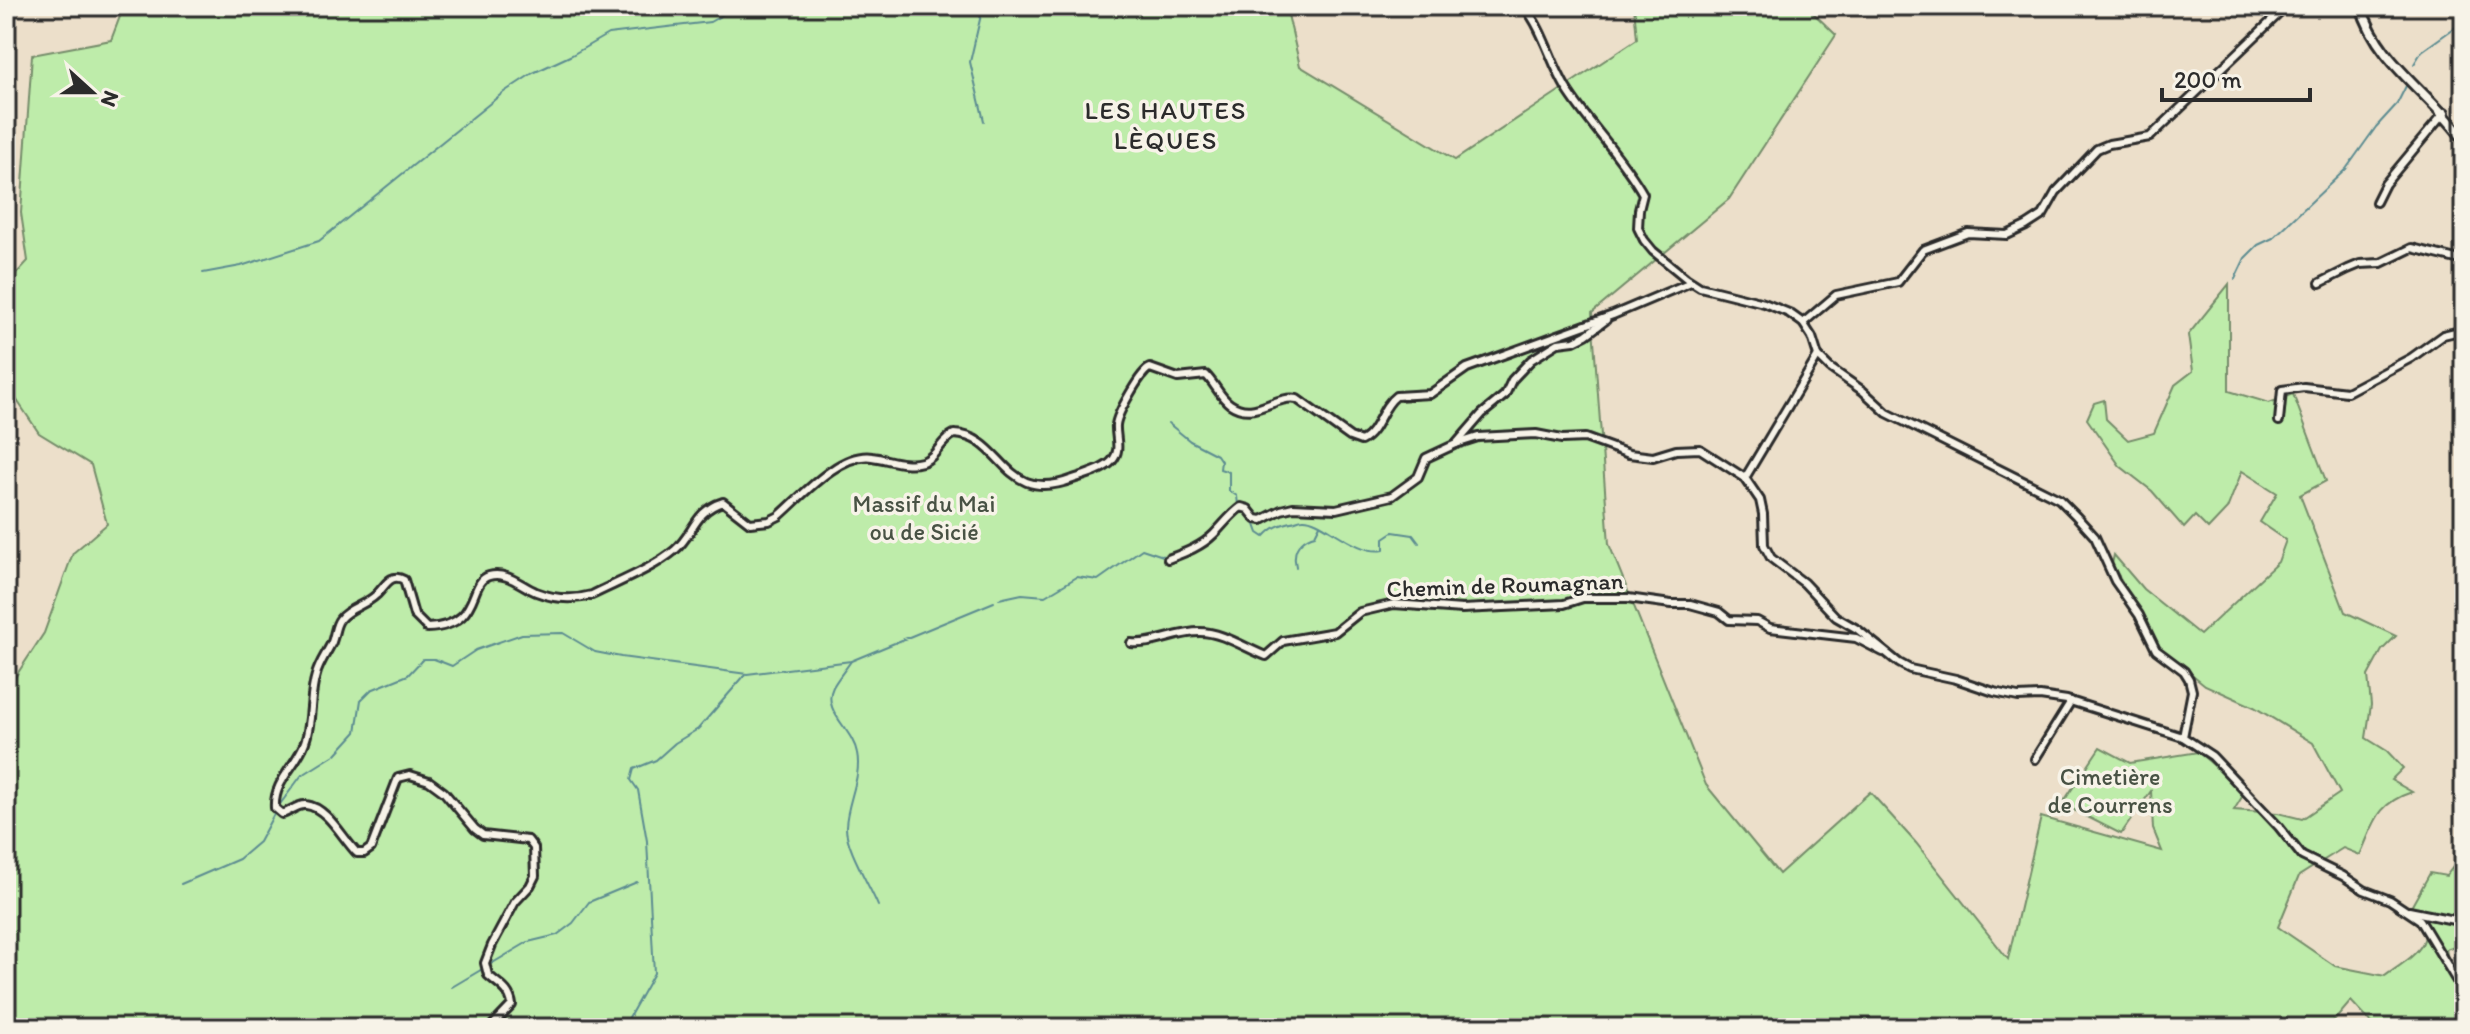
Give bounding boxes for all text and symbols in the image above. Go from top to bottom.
north arrow [52,52,132,132]
scale bar [2162,52,2310,102]
text: 200 m [2174,65,2242,94]
text: N [95,87,125,111]
district label: LES HAUTES LÈQUES [1084,94,1248,156]
park label: Massif du Mai ou de Sicié [853,489,995,546]
street label: Chemin de Roumagnan [1386,566,1624,603]
park label: Cimetière de Courrens [2047,762,2173,819]

